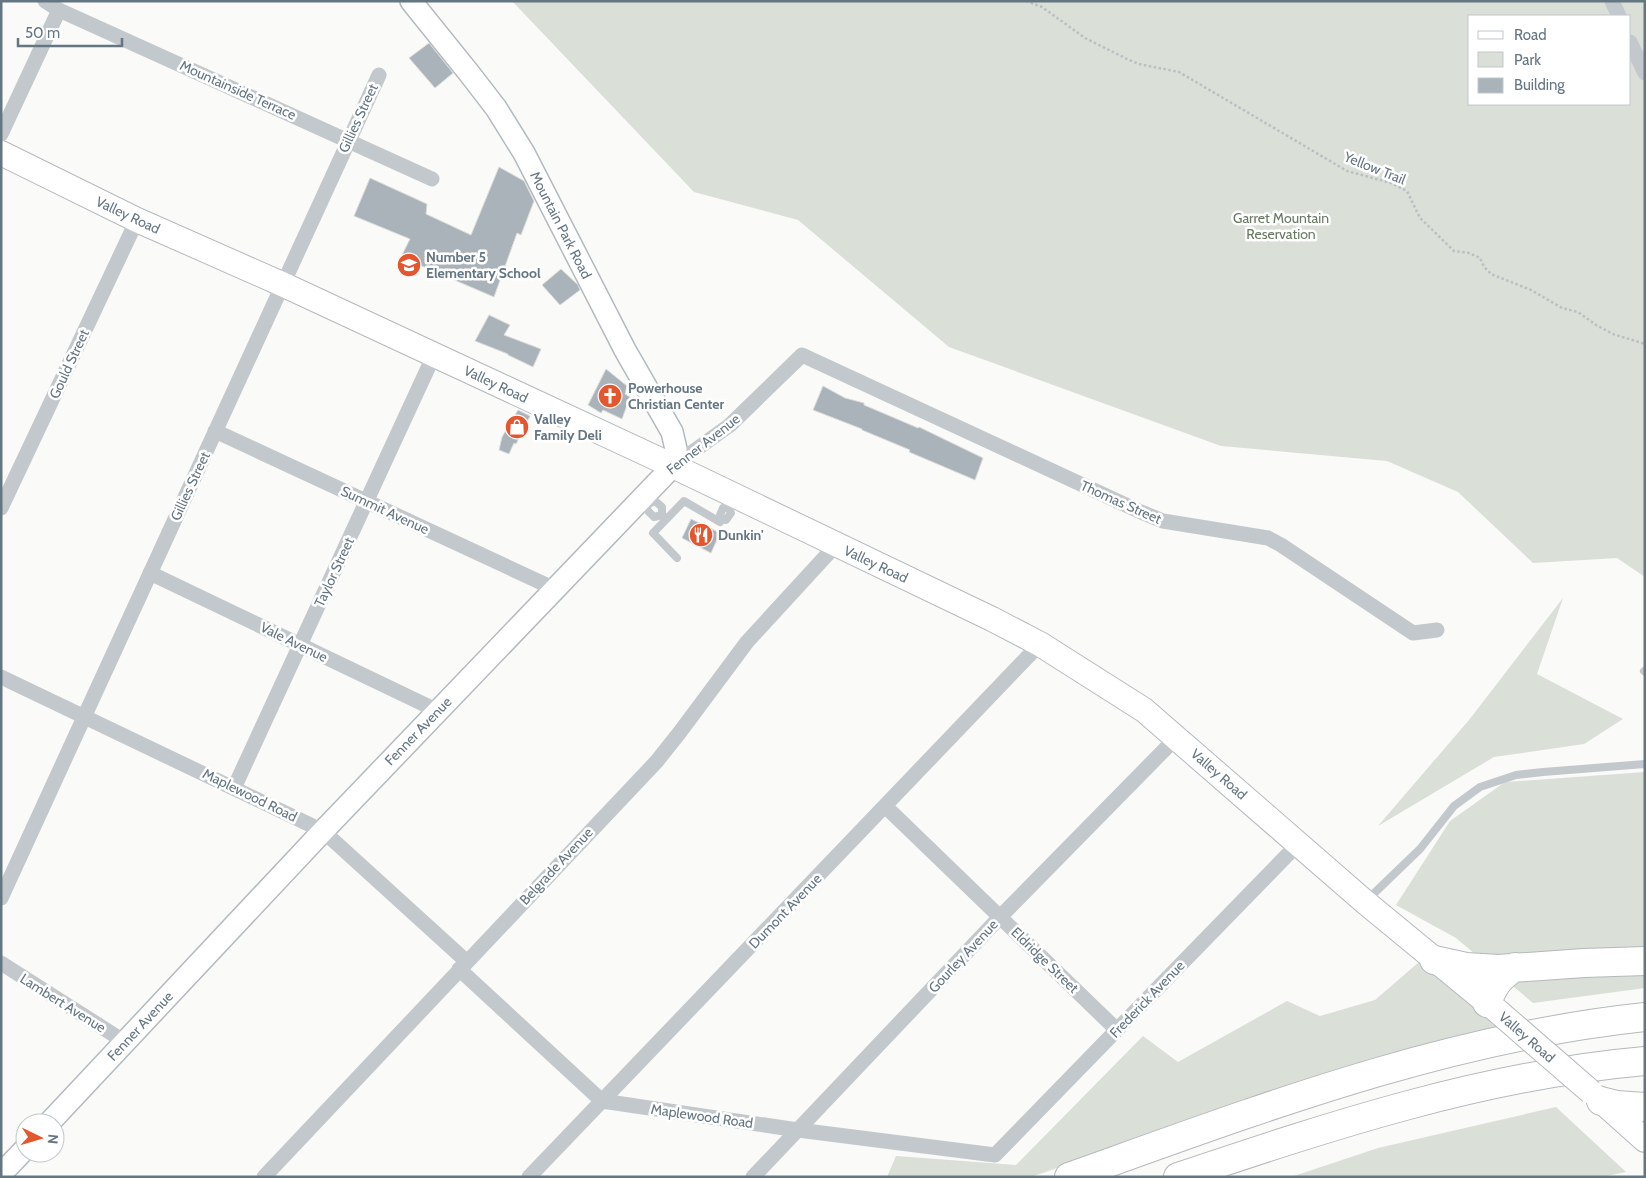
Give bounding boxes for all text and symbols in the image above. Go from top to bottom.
scale bar [18,15,121,47]
legend [1468,15,1631,105]
text: 50 m [25,24,60,42]
text: Road [1514,26,1547,44]
text: Park [1514,51,1541,69]
street label: Mountainside Terrace [177,56,299,124]
text: Building [1514,76,1565,94]
street label: Gillies Street [334,80,382,155]
street label: Yellow Trail [1341,147,1409,189]
street label: Mountain Park Road [526,168,596,282]
street label: Valley Road [93,192,163,238]
park label: Garret Mountain Reservation [1233,209,1329,243]
place label: Number 5 Elementary School [426,248,541,282]
school or university icon: Number 5 Elementary School [396,252,422,278]
street label: Gould Street [45,326,93,402]
street label: Valley Road [461,361,531,407]
place label: Powerhouse Christian Center [628,379,724,413]
church icon: Powerhouse Christian Center [597,383,623,409]
place label: Valley Family Deli [534,410,602,444]
street label: Fenner Avenue [663,410,743,478]
shop icon: Valley Family Deli [504,414,530,440]
street label: Gillies Street [166,448,214,523]
street label: Thomas Street [1078,476,1164,528]
street label: Summit Avenue [338,482,432,538]
restaurant icon: Dunkin' [688,522,714,548]
place label: Dunkin' [718,526,764,544]
street label: Taylor Street [310,534,358,610]
street label: Valley Road [841,541,911,587]
street label: Vale Avenue [257,618,331,666]
street label: Fenner Avenue [381,693,455,769]
street label: Valley Road [1187,745,1251,803]
street label: Maplewood Road [200,764,300,826]
street label: Belgrade Avenue [516,824,596,908]
street label: Dumont Avenue [745,870,825,952]
street label: Gourley Avenue [924,916,1002,996]
street label: Eldridge Street [1007,923,1083,997]
street label: Frederick Avenue [1106,957,1188,1041]
street label: Lambert Avenue [17,969,109,1037]
street label: Fenner Avenue [103,987,177,1065]
street label: Valley Road [1495,1008,1559,1066]
street label: Maplewood Road [650,1100,754,1132]
north arrow [15,1113,65,1163]
text: N [44,1133,62,1145]

